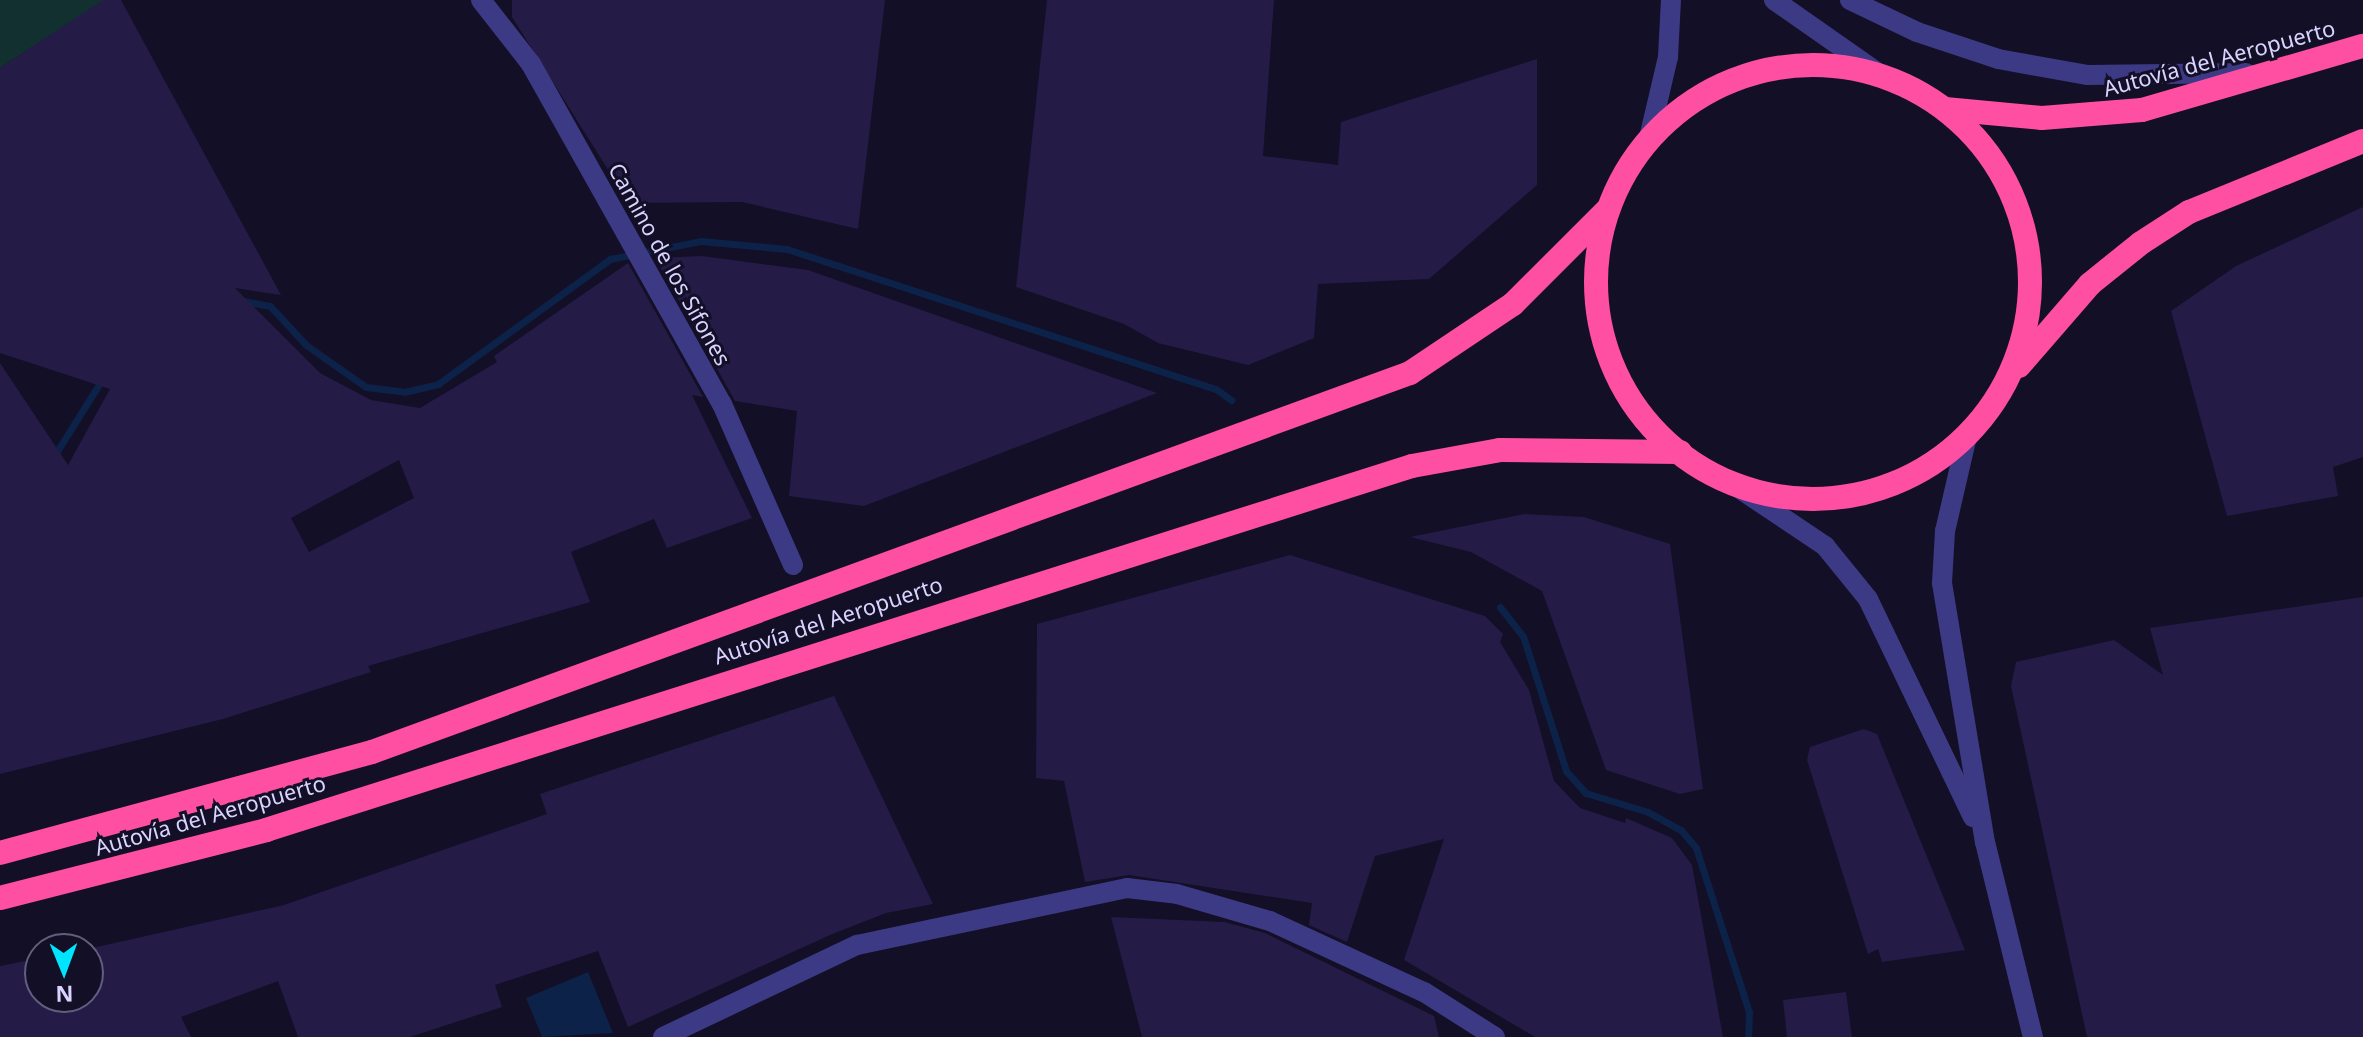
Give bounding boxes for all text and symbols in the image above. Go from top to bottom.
street label: Autovía del Aeropuerto [2100,14,2338,102]
street label: Camino de los Sifones [603,158,737,370]
street label: Autovía del Aeropuerto [710,571,946,669]
street label: Autovía del Aeropuerto [91,769,329,861]
north arrow [24,933,104,1013]
text: N [55,980,74,1010]

